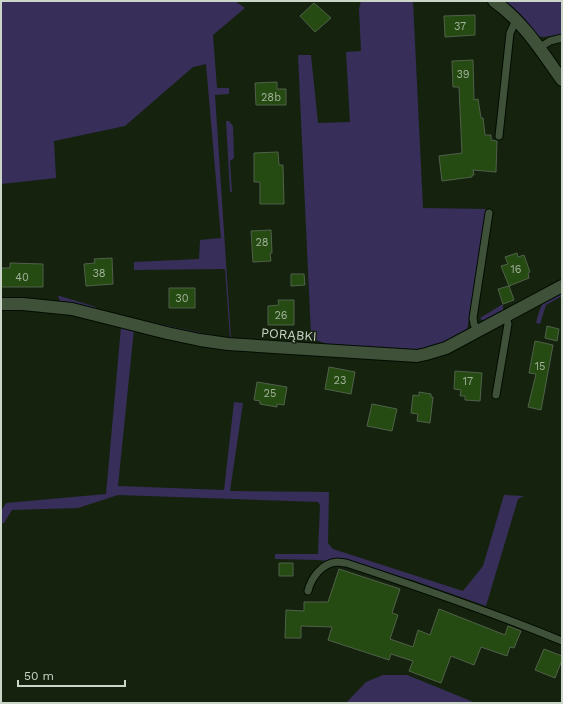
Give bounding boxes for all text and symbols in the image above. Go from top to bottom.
house number: 37 [454,20,466,33]
house number: 39 [456,68,470,81]
house number: 28b [261,91,281,104]
house number: 28 [255,236,269,249]
house number: 16 [511,263,522,276]
house number: 38 [92,267,106,280]
house number: 40 [15,271,29,284]
house number: 30 [175,292,189,305]
house number: 26 [274,309,288,322]
street label: PORĄBKI [261,325,317,344]
house number: 15 [535,360,545,373]
house number: 23 [334,374,346,387]
house number: 17 [463,375,473,388]
house number: 25 [264,387,276,400]
scale bar [18,662,125,688]
text: 50 m [24,669,54,683]

